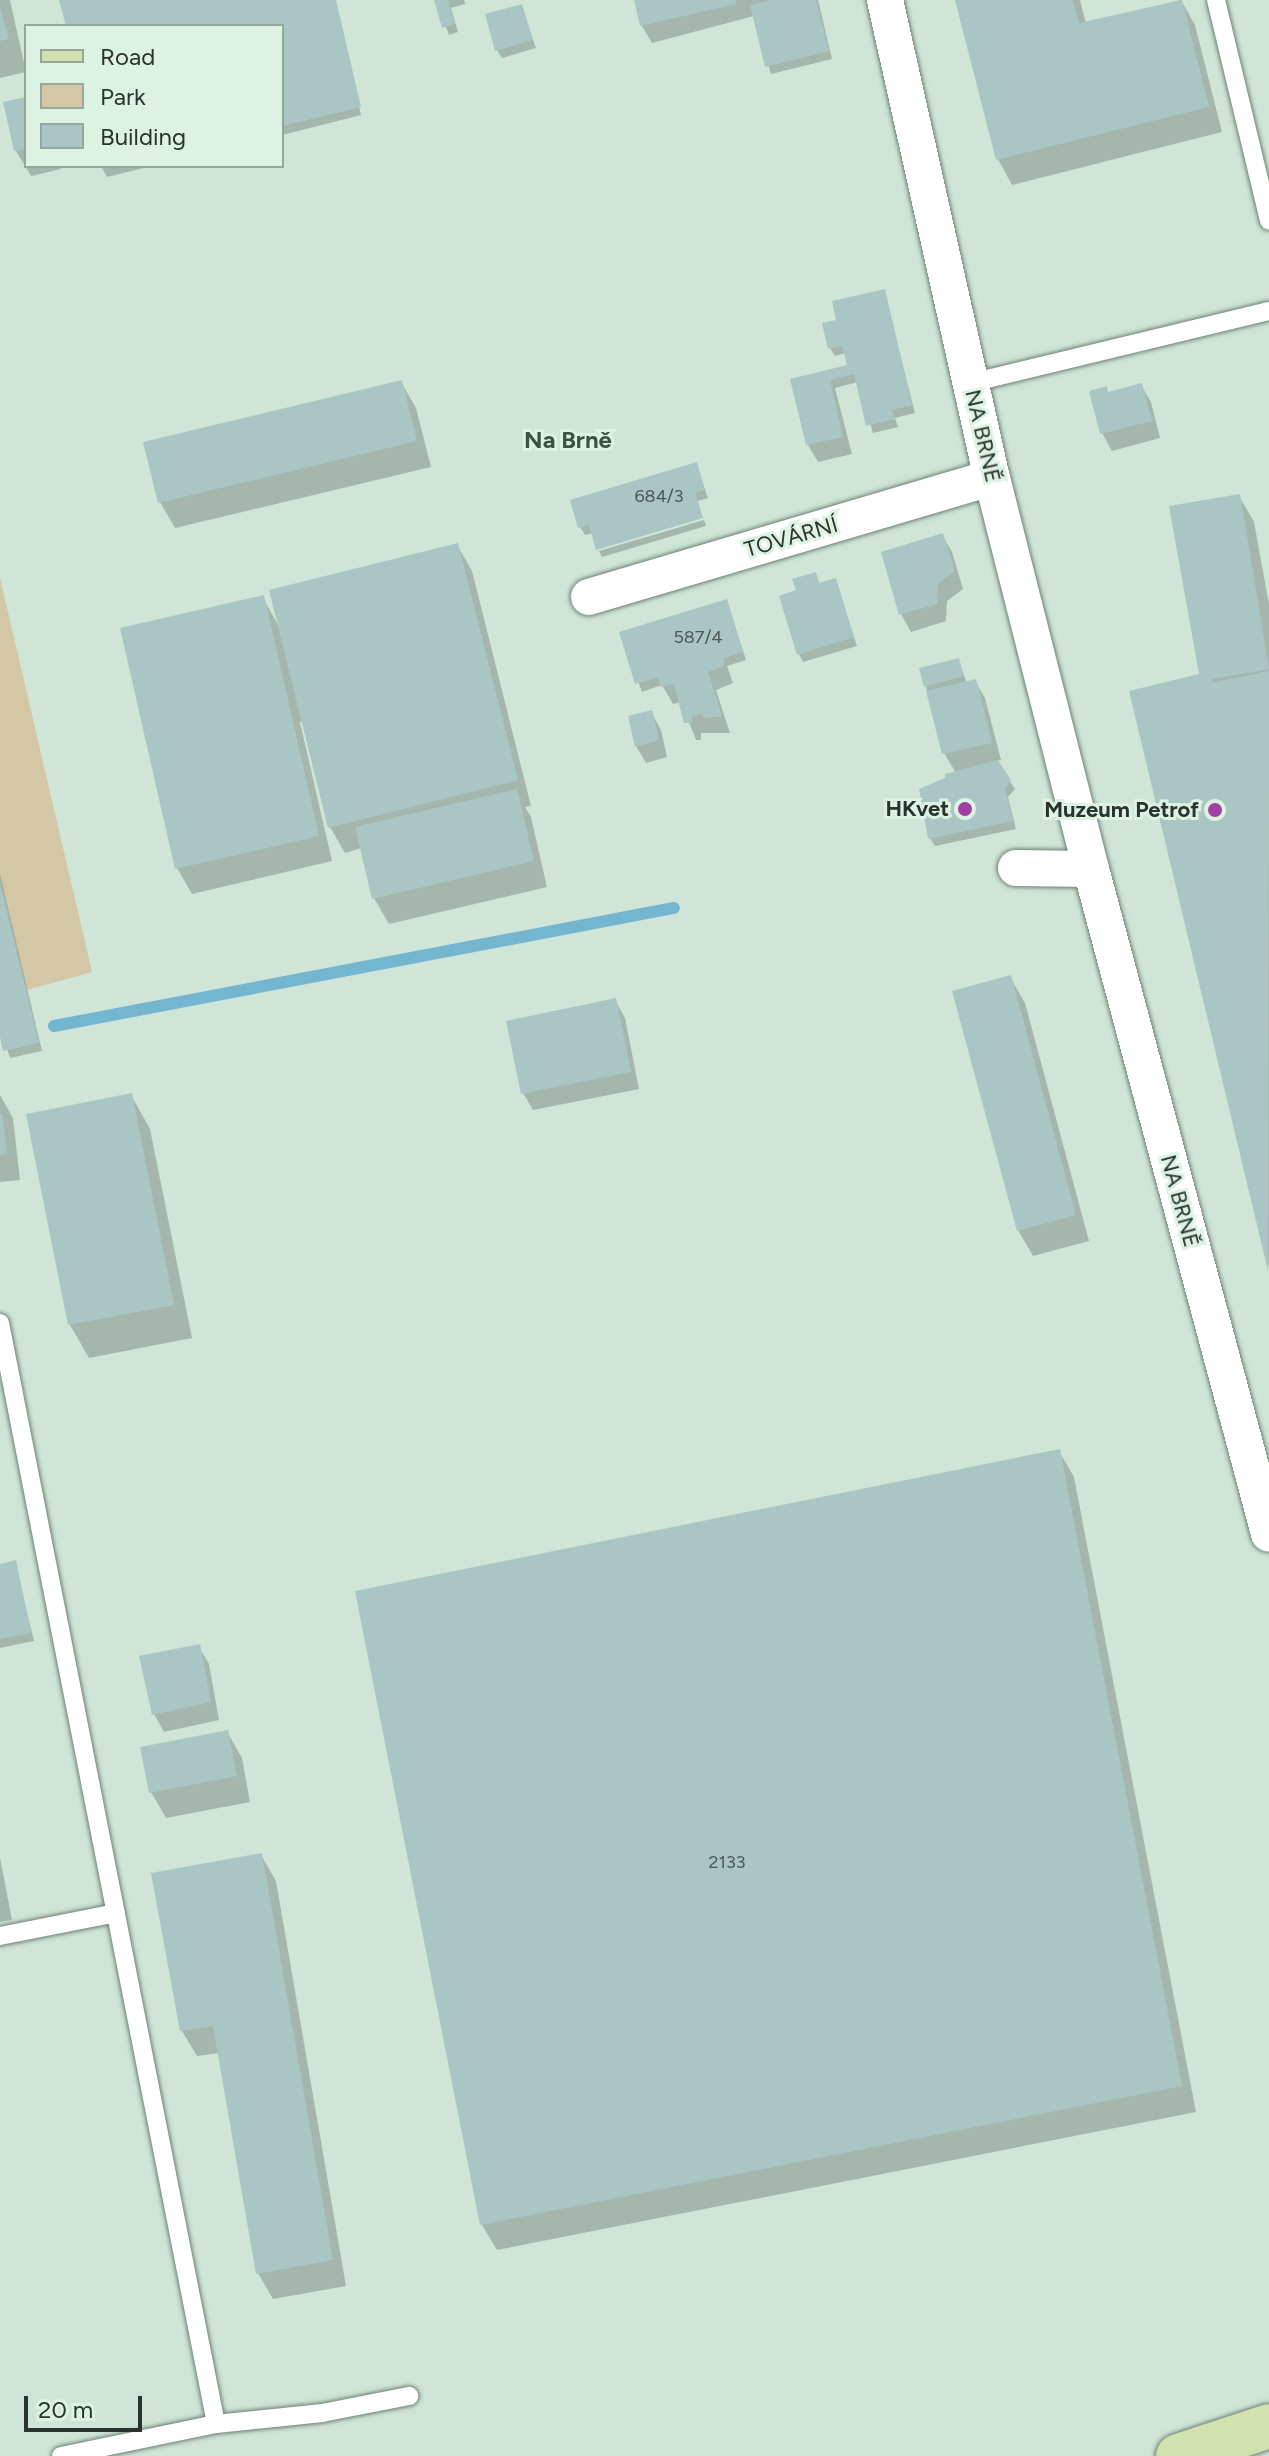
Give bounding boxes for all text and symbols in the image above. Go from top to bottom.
legend [24,24,284,168]
text: Road [100,42,155,71]
text: Park [100,82,146,111]
text: Building [100,122,186,151]
street label: NA BRNĚ [959,387,1007,485]
district label: Na Brně [524,426,612,454]
house number: 684/3 [634,485,684,507]
street label: TOVÁRNÍ [741,511,841,563]
house number: 587/4 [673,626,723,648]
place label: HKvet [886,796,949,822]
place label: Muzeum Petrof [1044,797,1199,823]
marker: HKvet [956,800,974,818]
marker: Muzeum Petrof [1206,801,1224,819]
street label: NA BRNĚ [1155,1152,1205,1250]
house number: 2133 [708,1851,746,1873]
scale bar [28,2380,146,2430]
text: 20 m [38,2395,93,2424]

